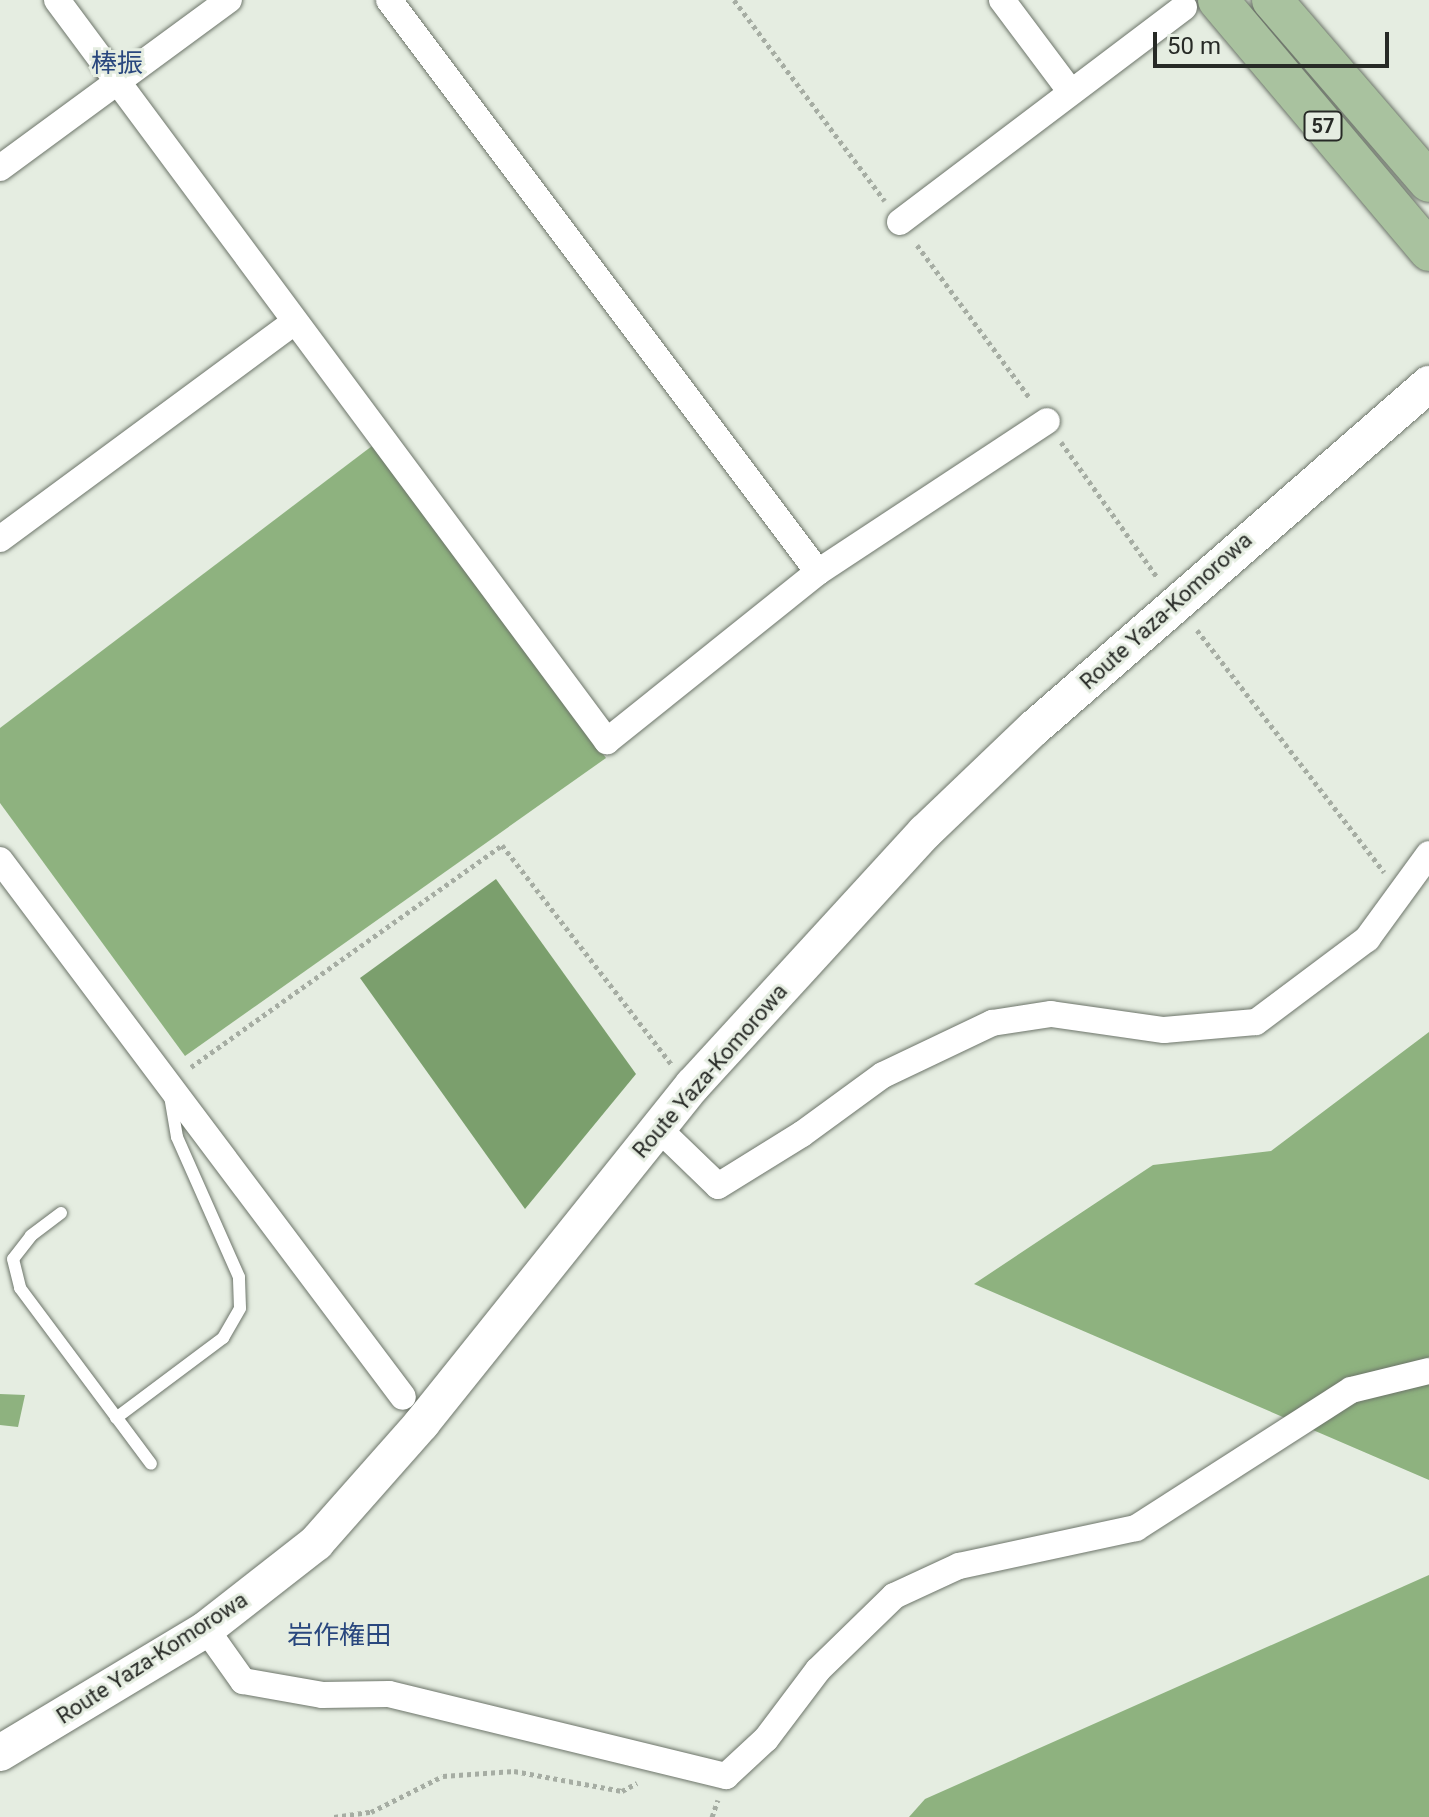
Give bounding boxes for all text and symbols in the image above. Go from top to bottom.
scale bar [1157,16,1393,66]
text: 50 m [1167,32,1221,60]
district label: 棒振 [91,48,143,80]
road number: 57 [1303,110,1343,142]
street label: Route Yaza-Komorowa [1075,527,1257,695]
street label: Route Yaza-Komorowa [627,979,793,1163]
street label: Route Yaza-Komorowa [52,1586,252,1730]
district label: 岩作権田 [287,1620,391,1652]

